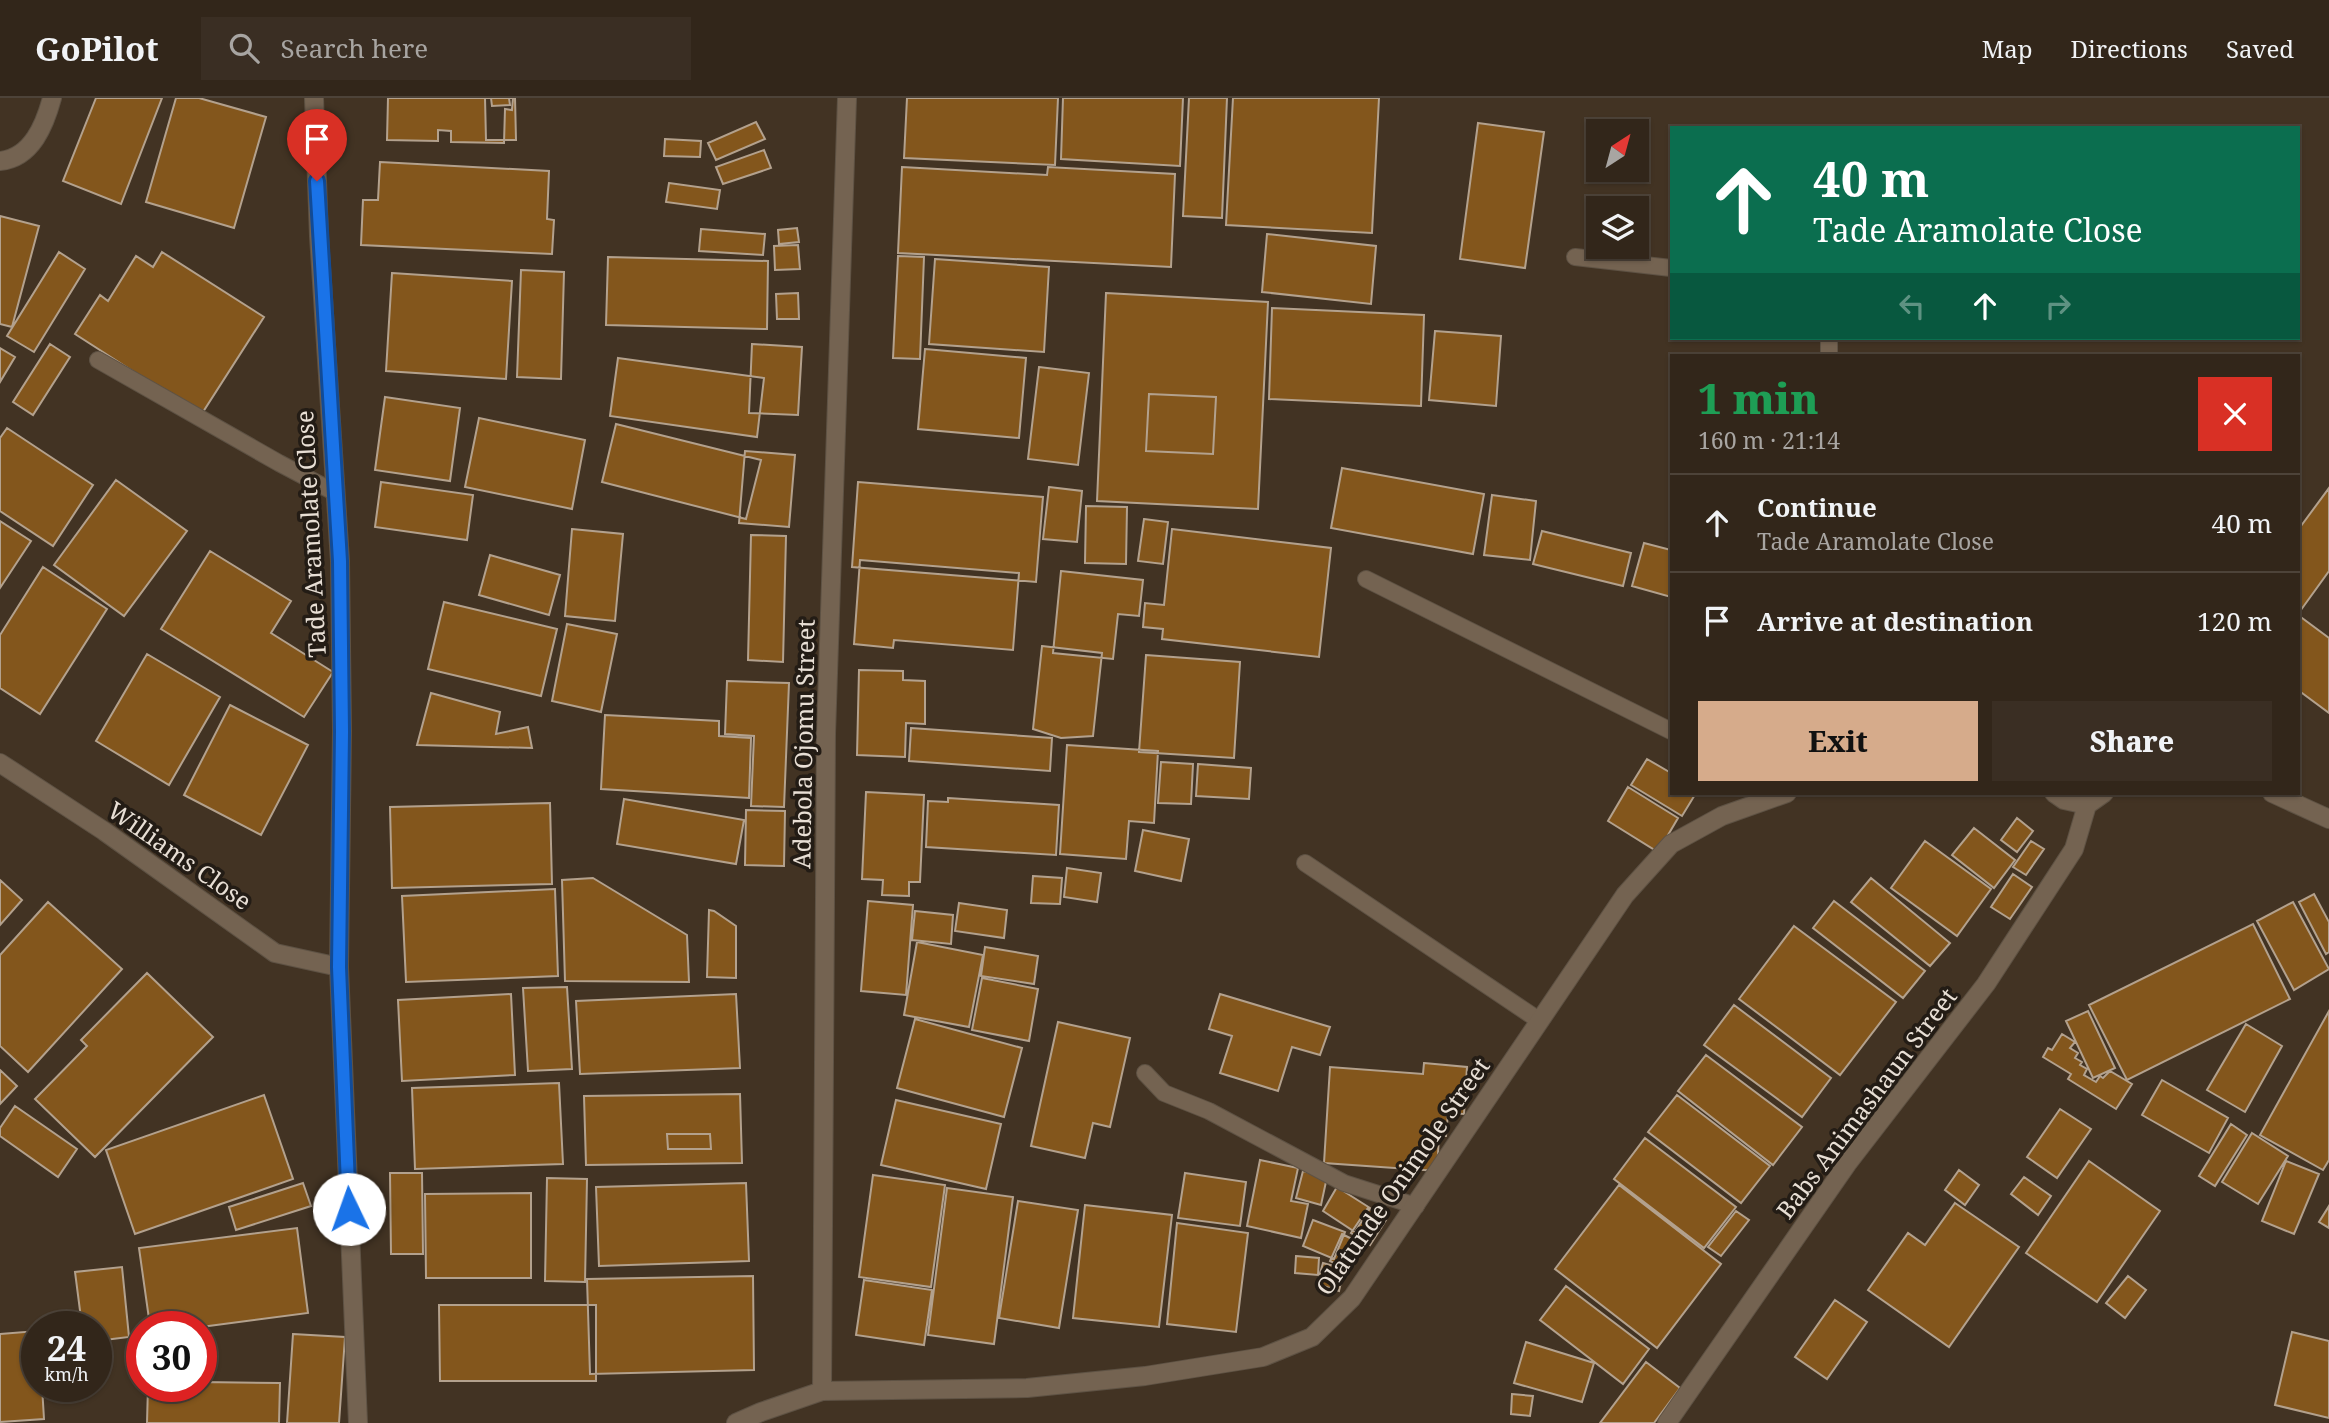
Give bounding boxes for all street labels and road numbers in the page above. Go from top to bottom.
street label: Tade Aramolate Close [287,410,333,658]
street label: Adebola Ojomu Street [784,619,822,869]
street label: Williams Close [102,793,258,917]
street label: Babs Animashaun Street [1768,981,1964,1225]
street label: Olatunde Onimole Street [1307,1051,1497,1301]

